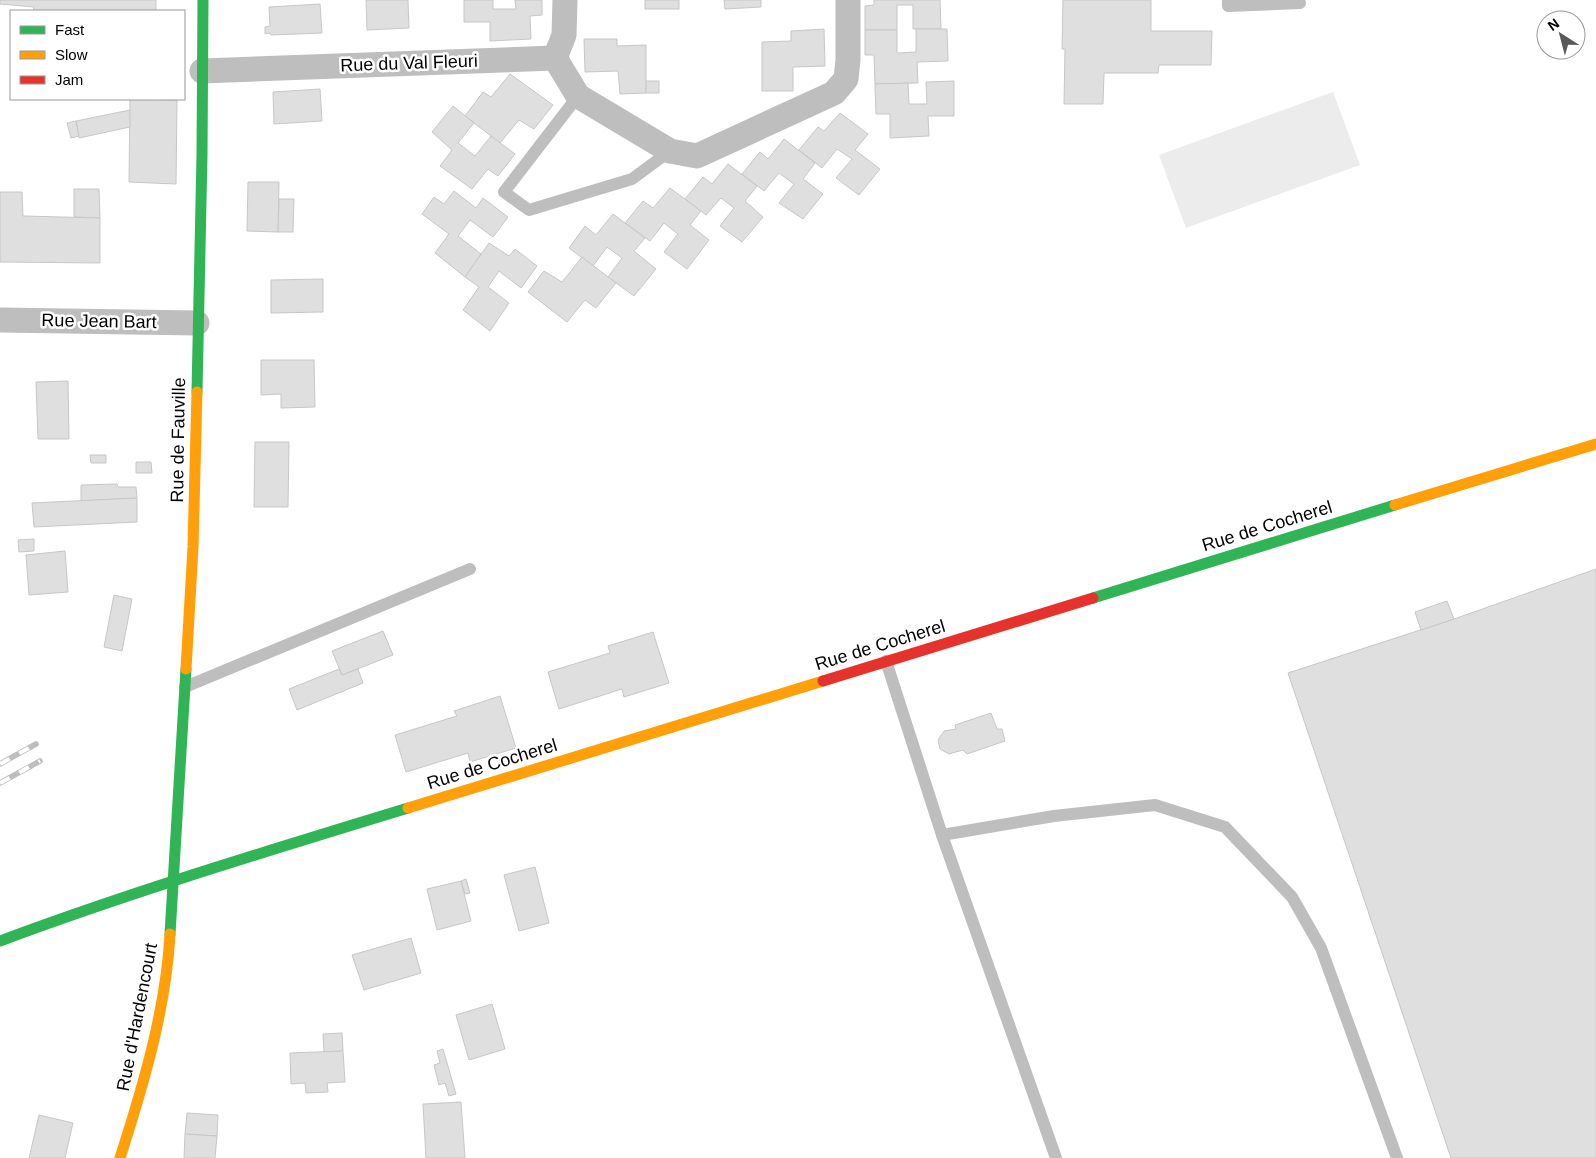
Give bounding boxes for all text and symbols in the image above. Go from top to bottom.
legend [10,10,185,100]
north arrow [1536,10,1586,60]
text: N [1545,15,1562,34]
text: Fast [55,21,85,38]
text: Slow [55,46,88,63]
street label: Rue du Val Fleuri [340,51,478,75]
text: Jam [55,71,83,88]
street label: Rue Jean Bart [41,310,157,332]
street label: Rue de Fauville [167,377,189,503]
street label: Rue de Cocherel [1199,497,1335,555]
street label: Rue de Cocherel [812,616,948,674]
street label: Rue de Cocherel [424,735,560,793]
street label: Rue d'Hardencourt [113,941,161,1093]

